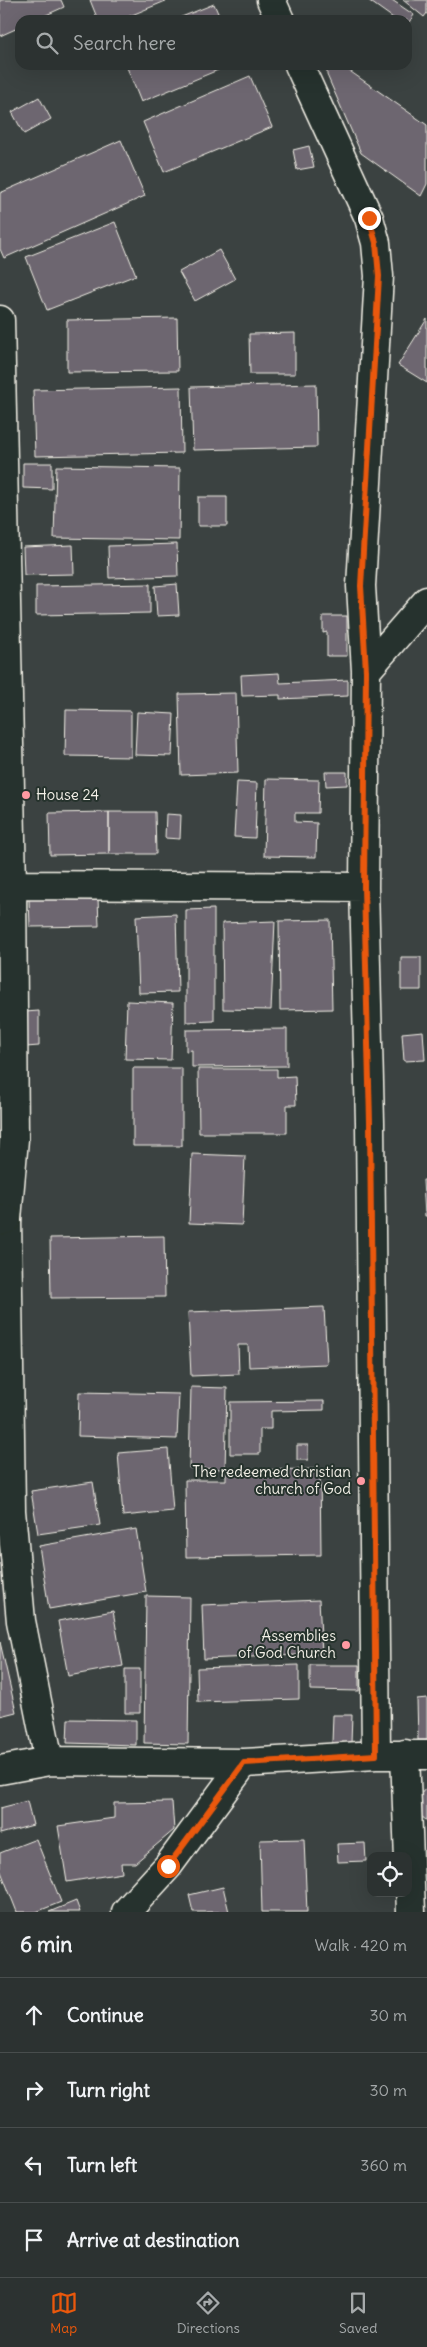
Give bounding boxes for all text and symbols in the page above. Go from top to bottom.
search box [15,15,412,70]
icon: search [33,29,61,57]
text: Search here [73,31,176,55]
route end [358,207,381,230]
place label: House 24 [36,785,99,804]
marker: House 24 [20,789,32,801]
place label: The redeemed christian church of God [192,1462,351,1498]
marker: The redeemed christian church of God [355,1475,367,1487]
place label: Assemblies of God Church [238,1626,336,1662]
marker: Assemblies of God Church [340,1639,352,1651]
map controls [367,1852,412,1897]
button: locate [367,1852,412,1897]
route start [157,1855,180,1878]
text: 6 min [20,1931,72,1958]
text: Walk · 420 m [315,1935,407,1955]
icon: ahead [20,2001,48,2029]
text: Continue [67,2003,144,2027]
text: 30 m [370,2005,407,2025]
icon: right [20,2076,48,2104]
text: Turn right [67,2078,150,2102]
text: 30 m [370,2080,407,2100]
icon: left [20,2151,48,2179]
text: Turn left [67,2153,137,2177]
text: 360 m [360,2155,407,2175]
icon: arrive [20,2226,48,2254]
text: Arrive at destination [67,2228,240,2252]
tab: Map [50,2289,78,2337]
tab: Directions [177,2289,240,2337]
tab: Saved [339,2289,377,2337]

